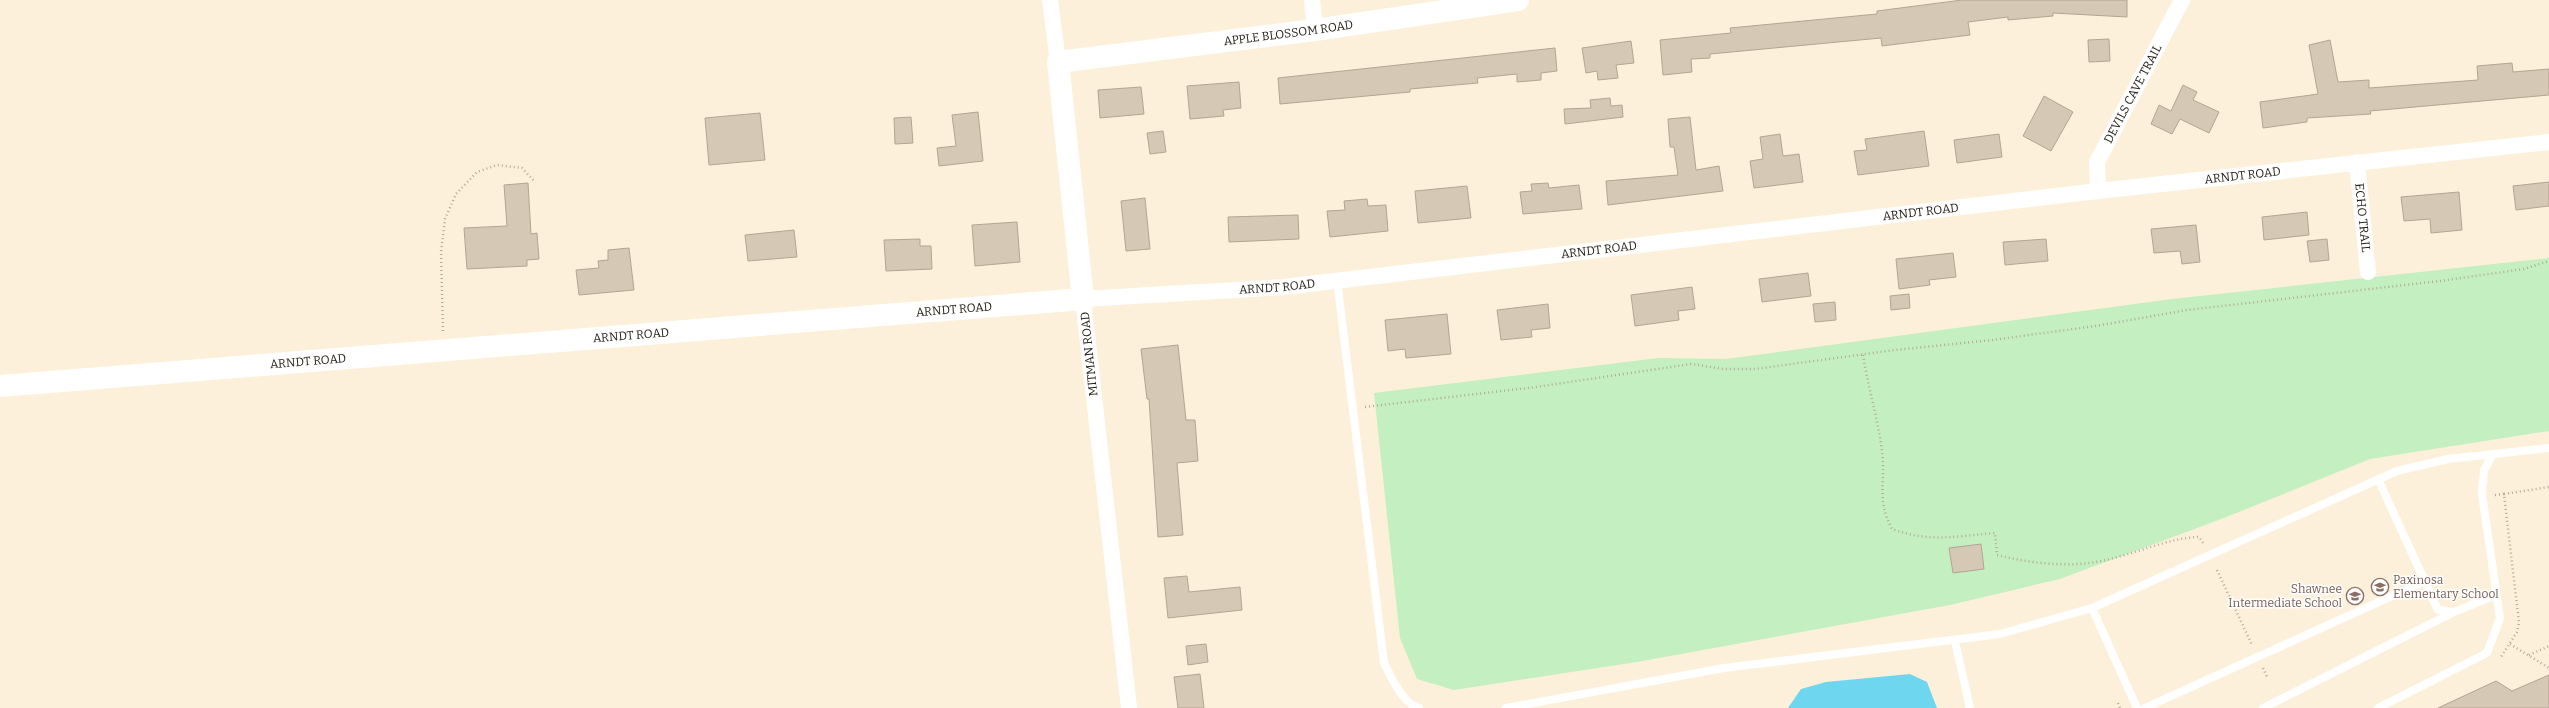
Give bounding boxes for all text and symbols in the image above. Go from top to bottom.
street label: APPLE BLOSSOM ROAD [1223,17,1354,48]
street label: DEVILS CAVE TRAIL [2101,42,2165,146]
street label: ARNDT ROAD [2204,164,2281,186]
street label: ECHO TRAIL [2352,182,2373,253]
street label: ARNDT ROAD [1882,200,1959,223]
street label: ARNDT ROAD [1560,238,1638,261]
street label: ARNDT ROAD [1239,276,1316,297]
street label: ARNDT ROAD [915,299,993,319]
street label: MITMAN ROAD [1078,311,1100,397]
street label: ARNDT ROAD [592,325,670,345]
street label: ARNDT ROAD [269,351,347,371]
place label: Paxinosa Elementary School [2393,573,2499,601]
school or university icon: Paxinosa Elementary School [2370,577,2390,597]
place label: Shawnee Intermediate School [2228,582,2343,610]
school or university icon: Shawnee Intermediate School [2345,586,2365,606]

